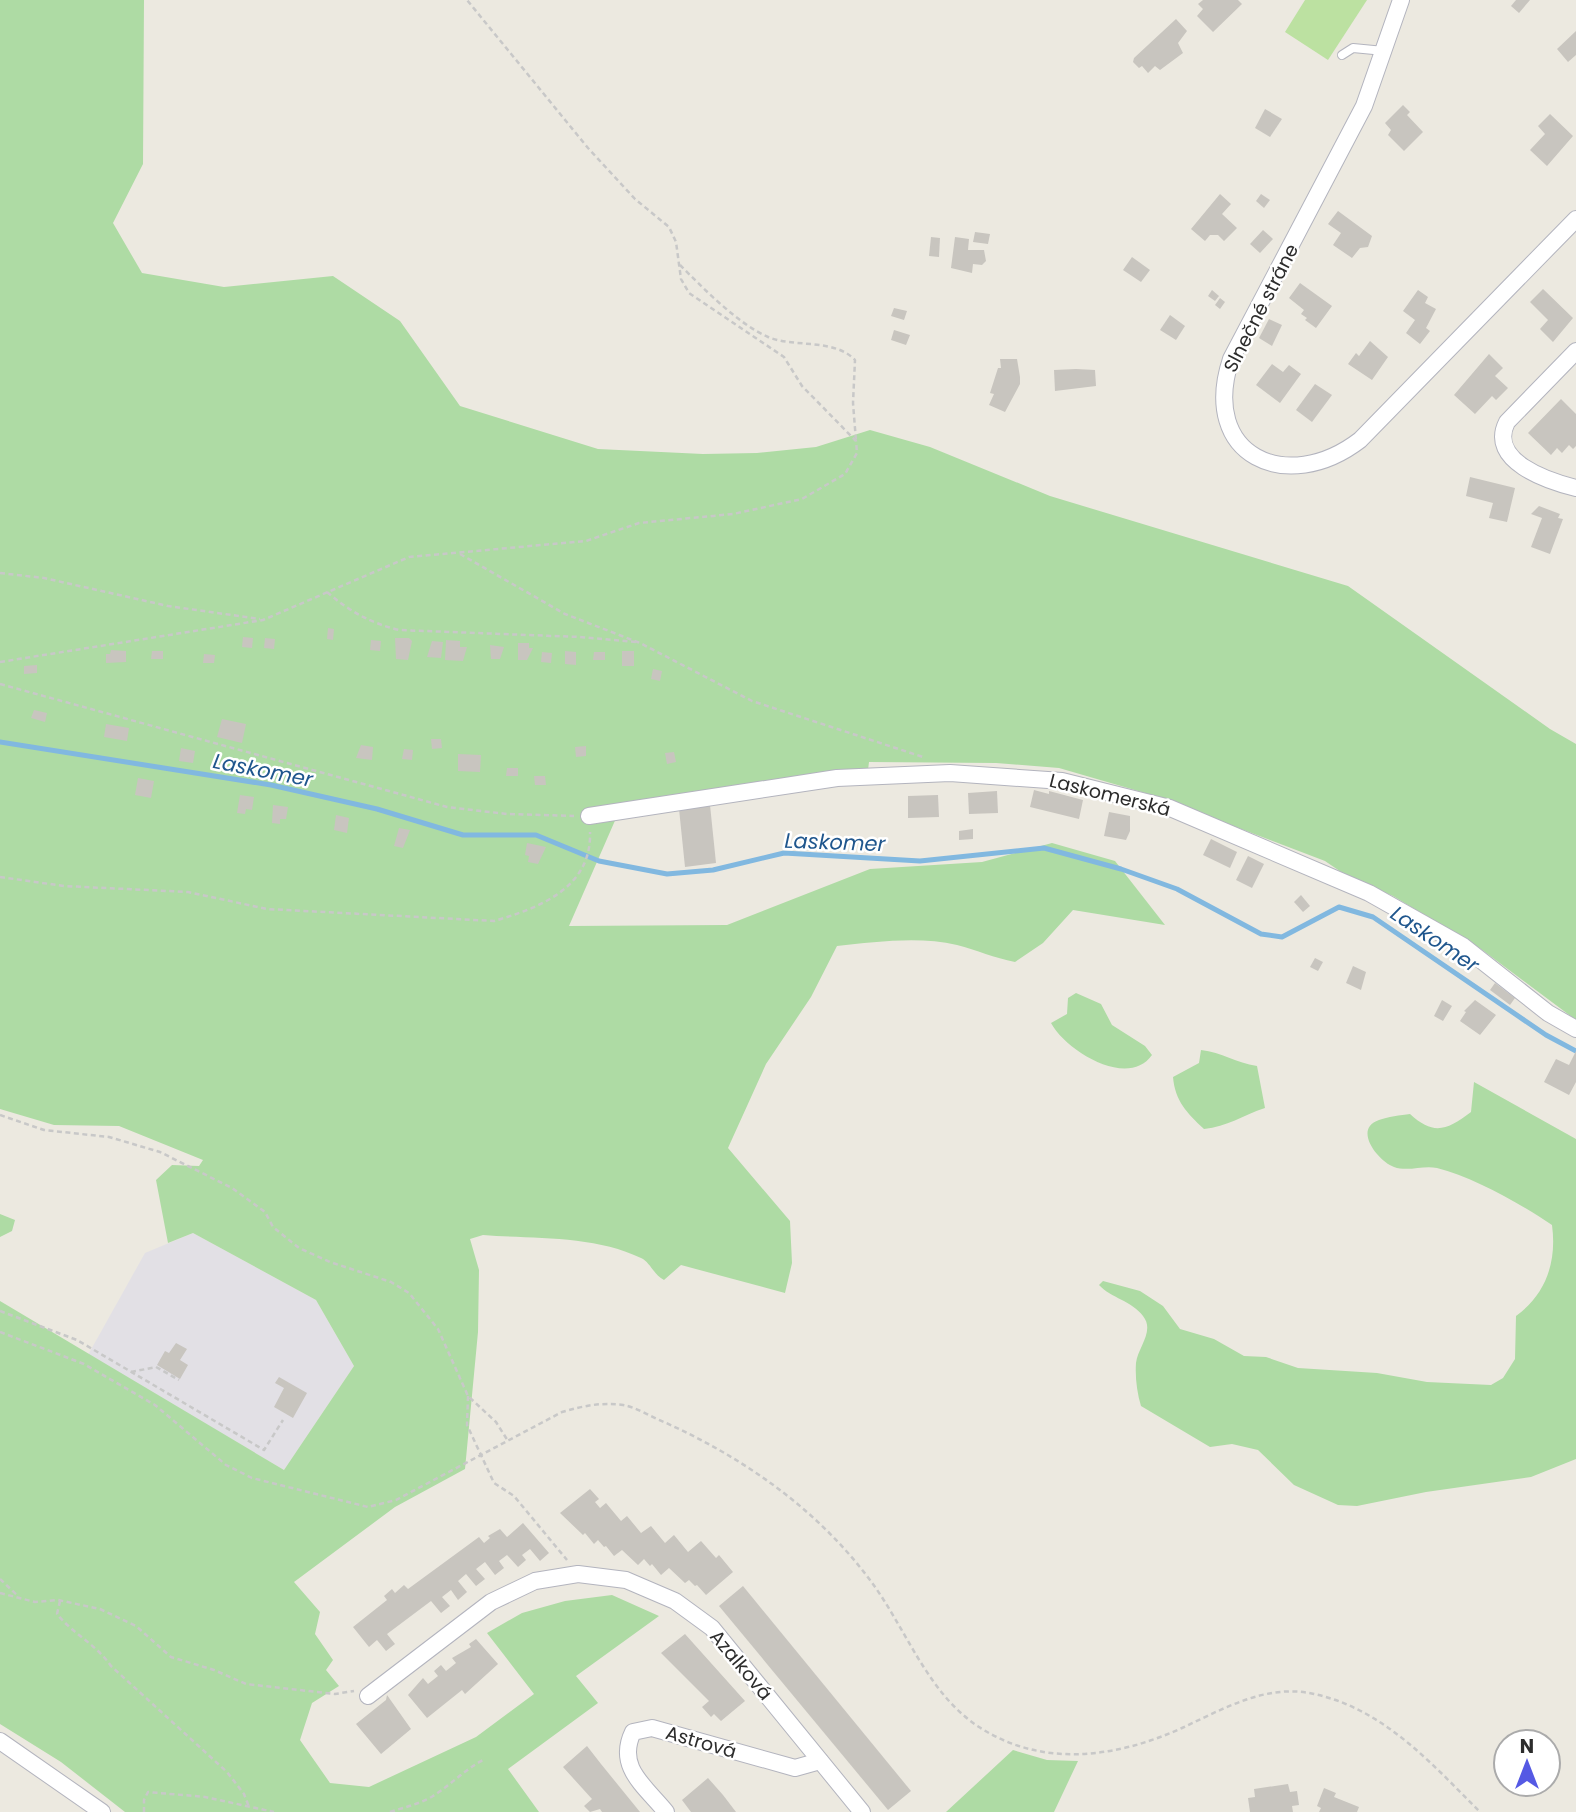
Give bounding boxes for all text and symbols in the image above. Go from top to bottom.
street label: Slnečné stráne [1217,239,1305,377]
water label: Laskomer [211,746,316,794]
street label: Laskomerská [1047,767,1173,823]
water label: Laskomer [784,826,887,858]
water label: Laskomer [1385,899,1486,980]
street label: Azalková [704,1624,778,1706]
street label: Astrová [662,1719,740,1765]
north arrow [1492,1728,1562,1798]
text: N [1520,1733,1534,1760]

